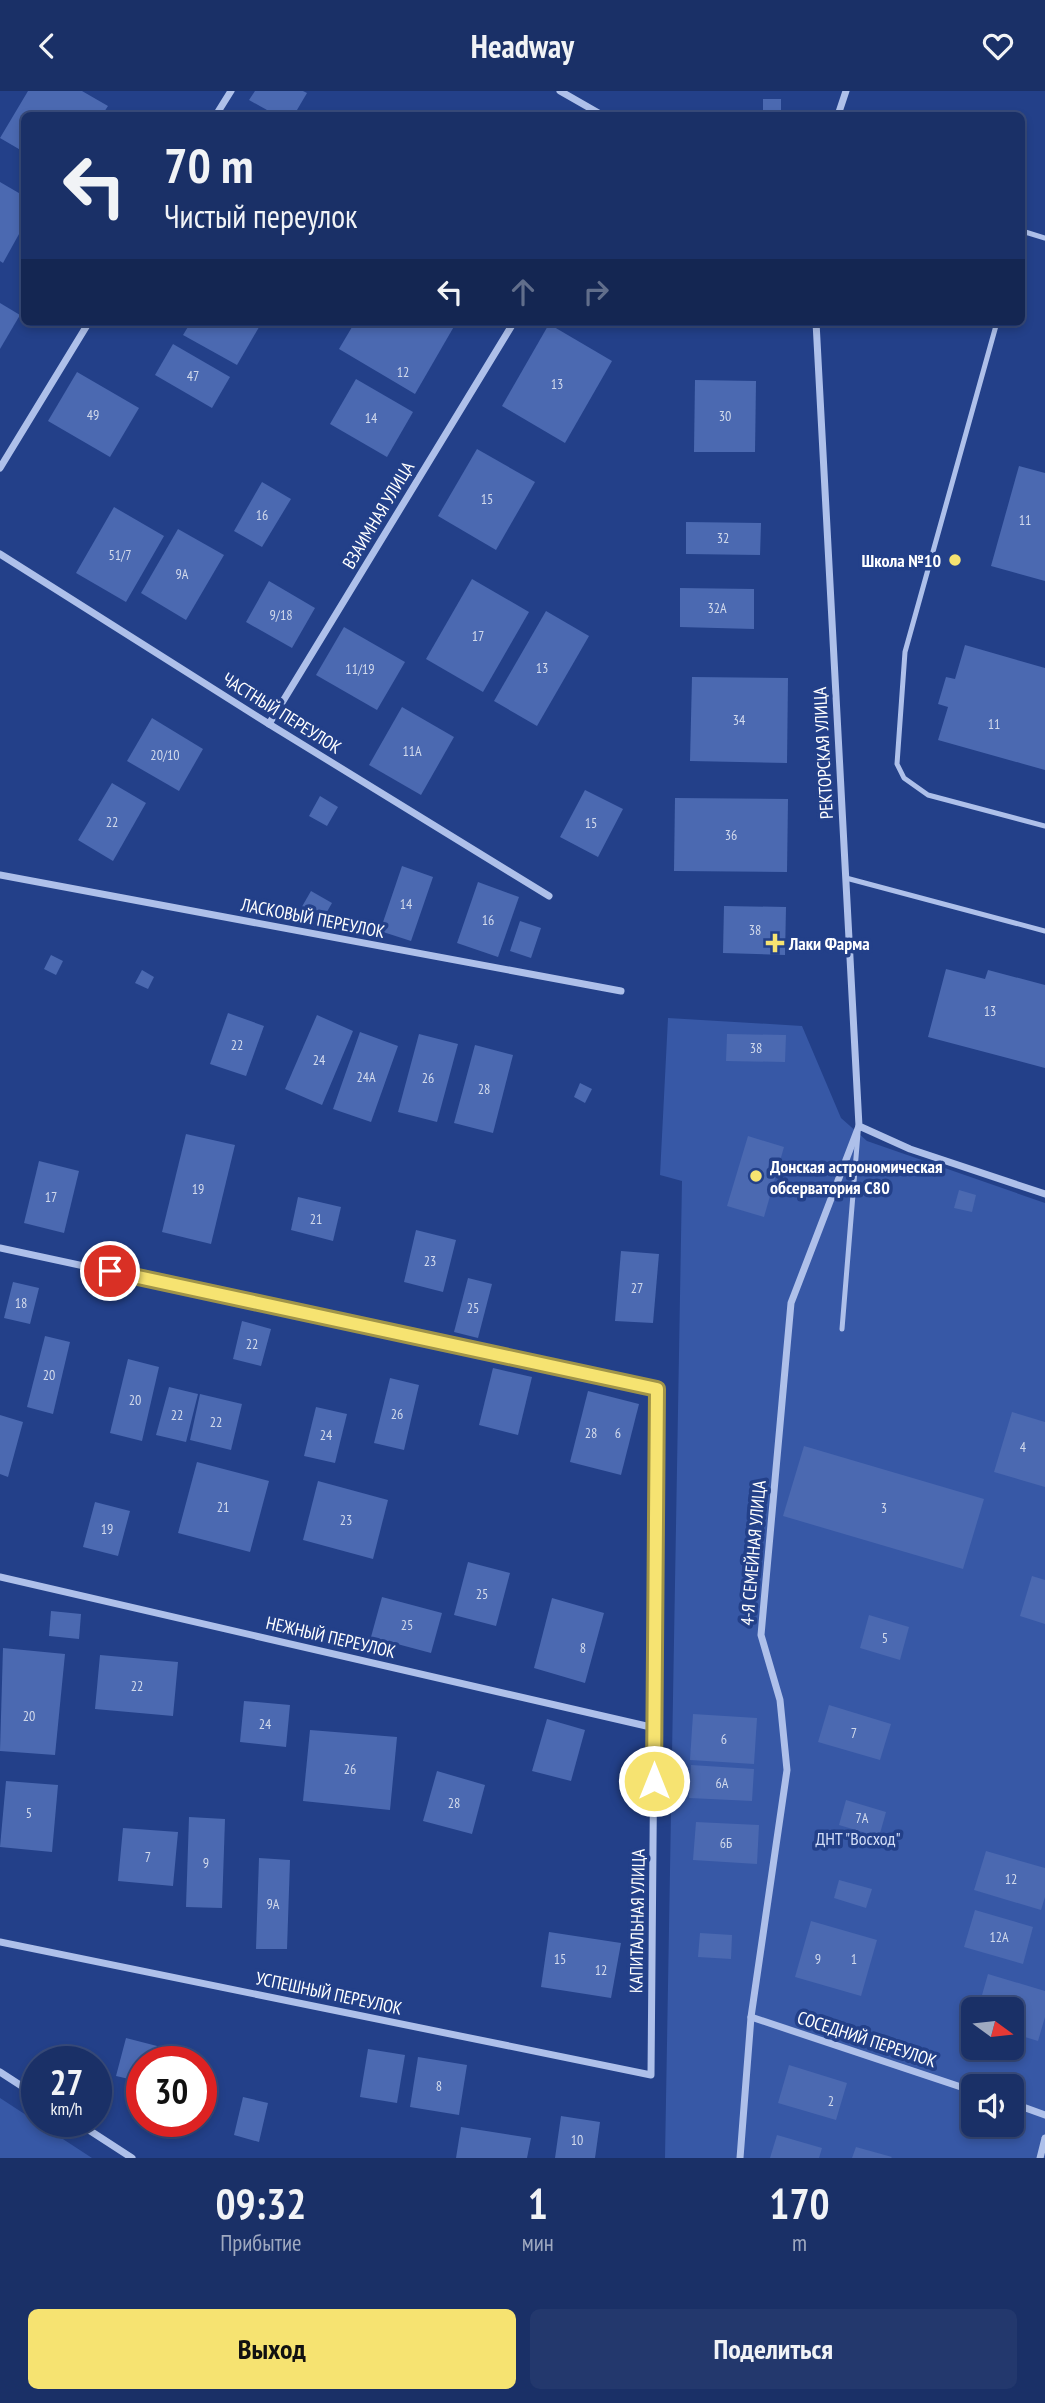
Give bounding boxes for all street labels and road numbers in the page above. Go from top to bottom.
street label: ВЗАИМНАЯ УЛИЦА [337,457,419,573]
street label: ЧАСТНЫЙ ПЕРЕУЛОК [218,667,346,759]
street label: РЕКТОРСКАЯ УЛИЦА [808,686,838,820]
street label: ЛАСКОВЫЙ ПЕРЕУЛОК [238,893,387,943]
street label: 4-Я СЕМЕЙНАЯ УЛИЦА [735,1479,771,1626]
street label: НЕЖНЫЙ ПЕРЕУЛОК [264,1611,398,1663]
street label: КАПИТАЛЬНАЯ УЛИЦА [624,1848,650,1993]
street label: УСПЕШНЫЙ ПЕРЕУЛОК [254,1966,404,2020]
street label: СОСЕДНИЙ ПЕРЕУЛОК [794,2006,940,2072]

